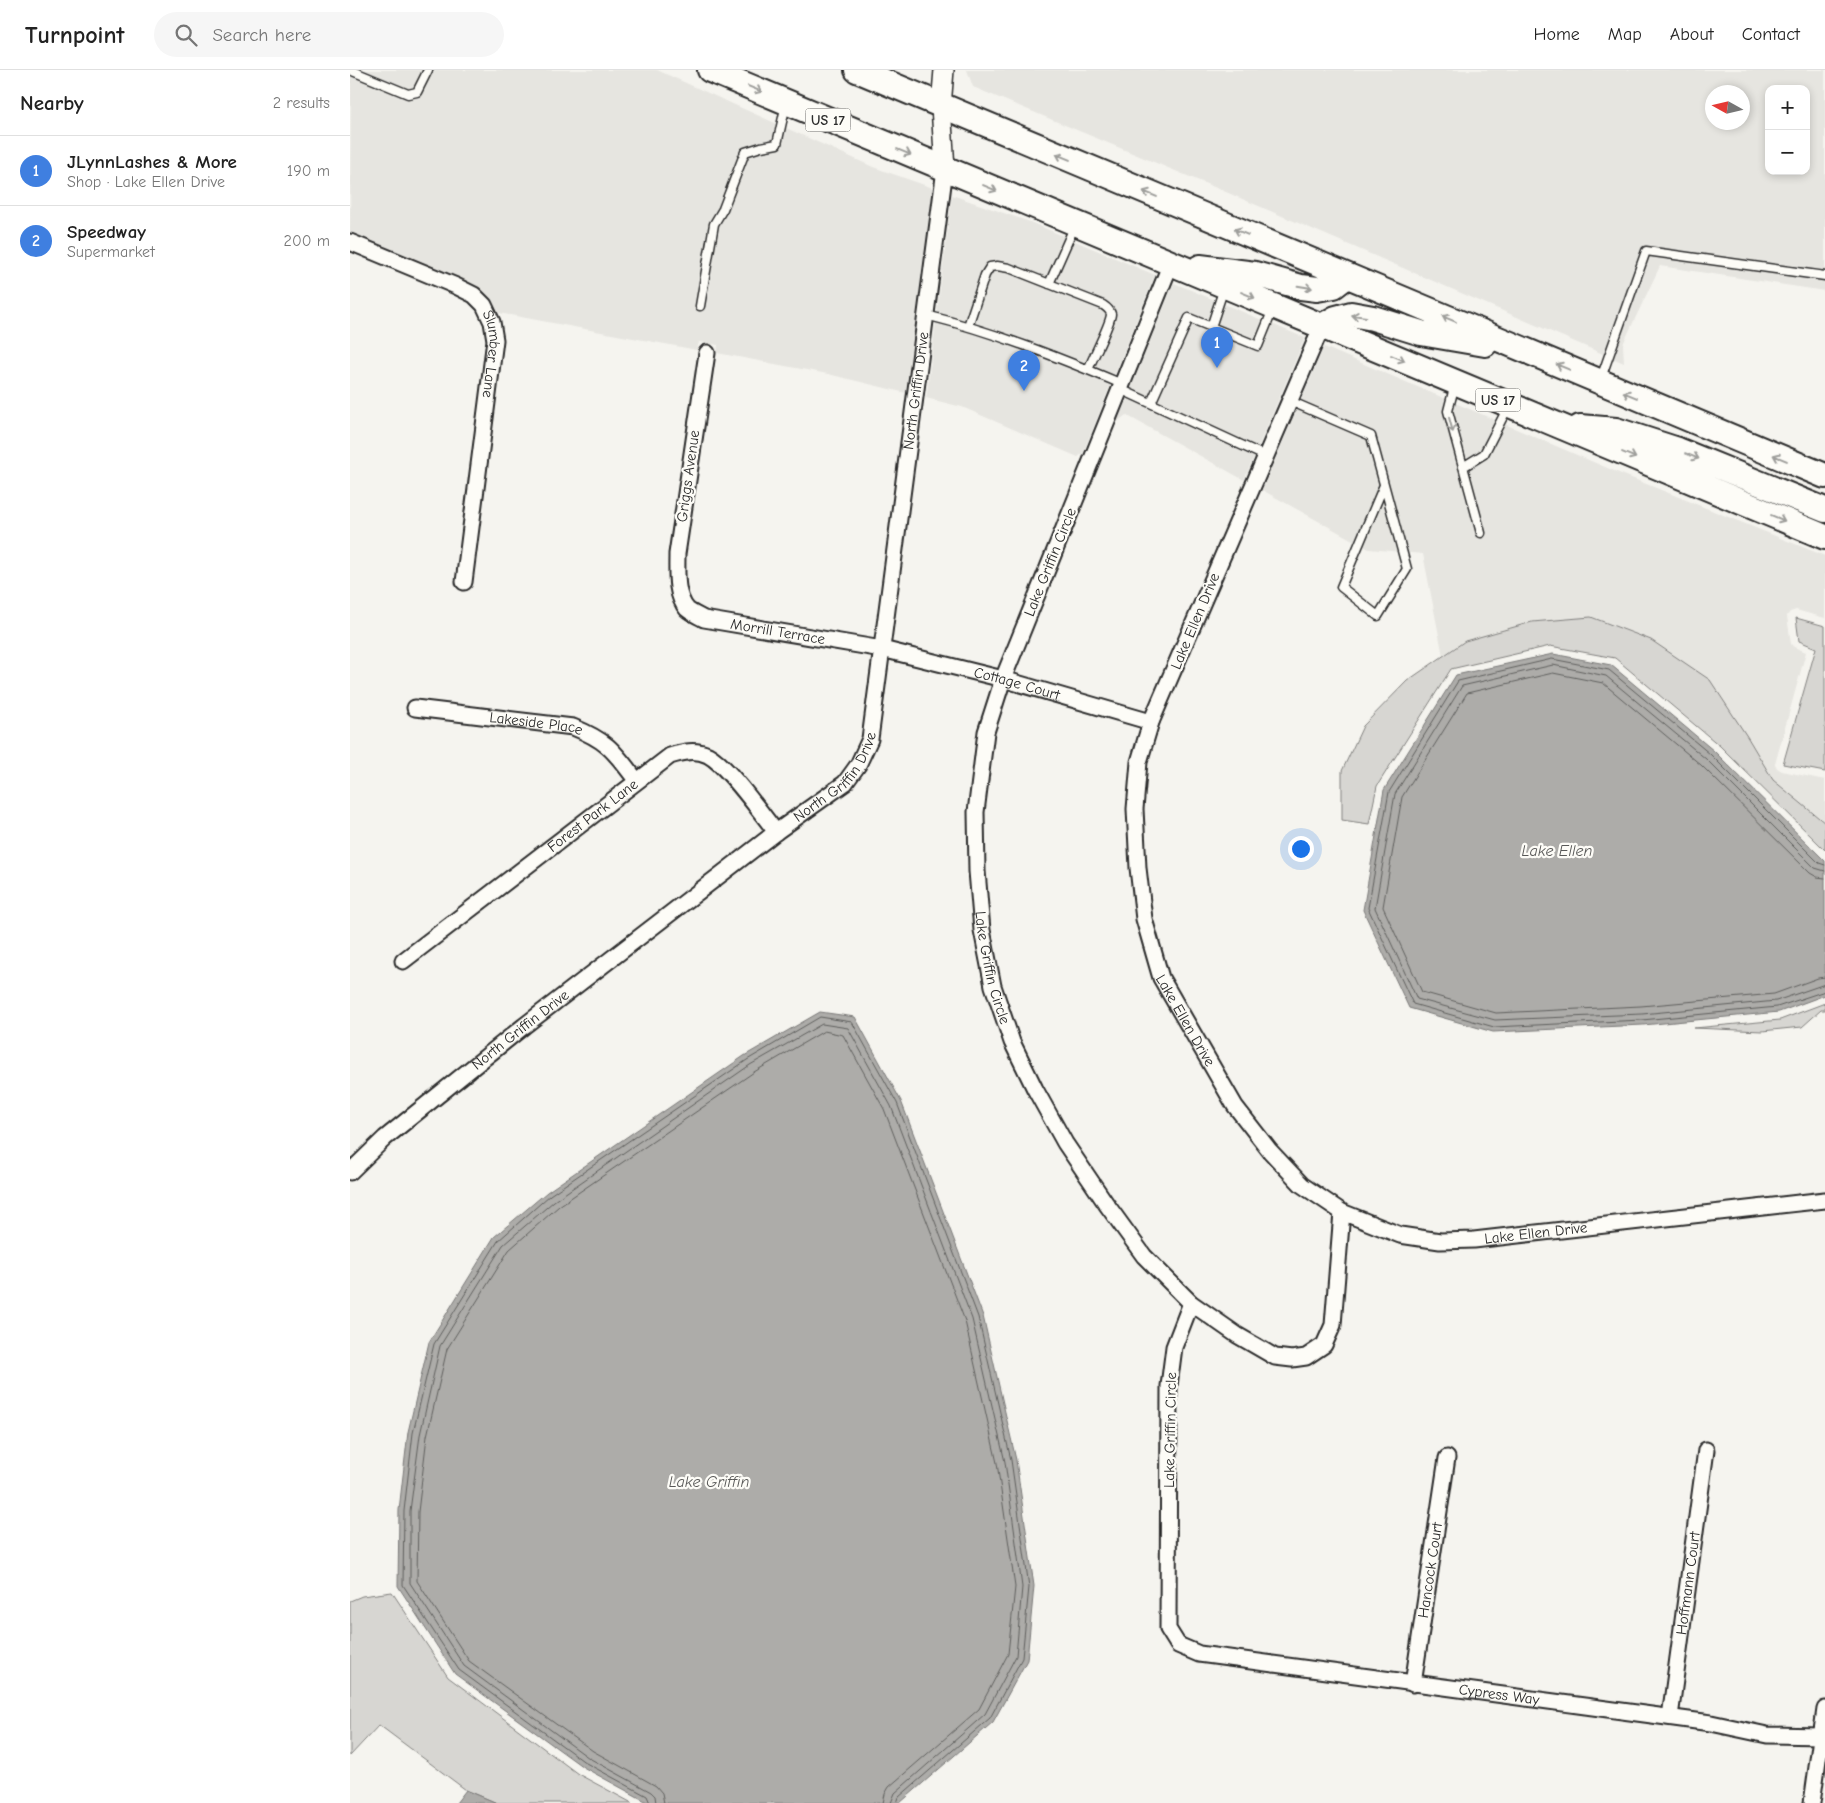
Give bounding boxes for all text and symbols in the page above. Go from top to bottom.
search box [154,12,504,57]
text: Turnpoint [25,21,124,49]
icon: search [172,21,200,49]
text: Search here [212,24,311,46]
text: Home [1533,24,1580,45]
text: Map [1608,24,1642,45]
text: About [1670,24,1714,45]
text: Contact [1742,24,1800,45]
one-way arrow [747,85,762,94]
north arrow [1705,85,1750,130]
map controls [1765,85,1810,175]
button: + [1765,85,1810,130]
text: Nearby [20,91,84,115]
text: 2 results [273,94,330,112]
road number: US 17 [806,108,850,132]
button: − [1765,130,1810,175]
one-way arrow [896,148,911,158]
text: JLynnLashes & More [67,151,237,173]
one-way arrow [1056,152,1071,161]
text: 1 [33,162,39,180]
text: 190 m [287,162,330,180]
text: Shop · Lake Ellen Drive [67,173,225,191]
one-way arrow [982,184,997,193]
one-way arrow [1143,188,1158,198]
text: Speedway [67,221,146,243]
one-way arrow [1234,226,1249,236]
text: 2 [32,232,40,250]
text: 200 m [284,232,330,250]
text: Supermarket [67,243,155,261]
one-way arrow [1296,282,1312,292]
one-way arrow [1240,291,1255,301]
street label: Slumber Lane [479,307,504,400]
one-way arrow [1351,310,1367,320]
one-way arrow [1441,314,1457,323]
pin: 1 [1201,327,1233,368]
street label: North Griffin Drive [899,330,933,451]
pin: 2 [1008,350,1040,391]
one-way arrow [1390,354,1405,363]
one-way arrow [1555,361,1570,370]
road number: US 17 [1476,388,1520,412]
one-way arrow [1623,390,1638,399]
one-way arrow [1447,416,1457,432]
street label: Griggs Avenue [673,428,703,523]
one-way arrow [1621,450,1636,460]
one-way arrow [1685,452,1700,461]
one-way arrow [1773,452,1788,462]
street label: Lake Griffin Circle [1020,505,1080,619]
one-way arrow [1770,513,1785,523]
street label: Lake Ellen Drive [1167,570,1224,672]
street label: Morrill Terrace [729,615,827,648]
street label: Cottage Court [972,663,1063,704]
street label: Lakeside Place [488,708,586,739]
street label: North Griffin Drive [790,731,880,826]
street label: Forest Park Lane [544,775,642,856]
your location [1288,836,1314,862]
water label: Lake Ellen [1522,842,1593,860]
street label: Lake Griffin Circle [971,910,1014,1027]
street label: Lake Ellen Drive [1152,971,1219,1070]
street label: North Griffin Drive [468,986,573,1074]
street label: Lake Ellen Drive [1484,1218,1589,1248]
street label: Lake Griffin Circle [1160,1371,1180,1488]
water label: Lake Griffin [669,1473,749,1491]
street label: Hancock Court [1414,1520,1446,1619]
street label: Hoffmann Court [1672,1530,1704,1636]
street label: Cypress Way [1458,1680,1541,1709]

